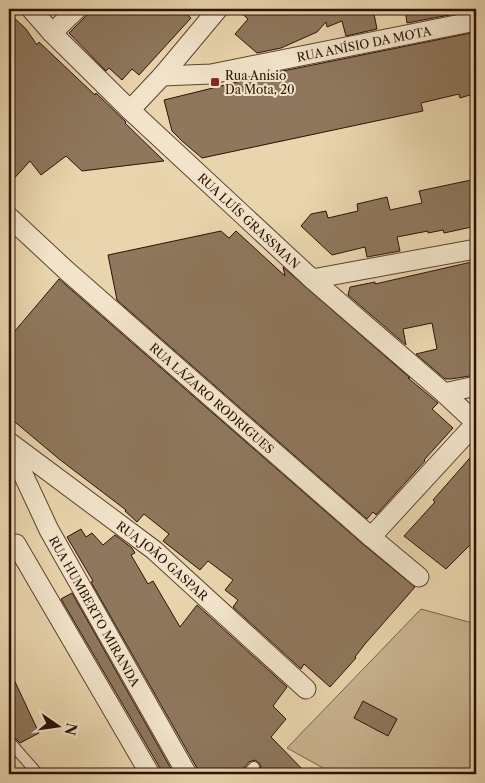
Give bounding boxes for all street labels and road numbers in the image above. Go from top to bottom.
street label: RUA ANÍSIO DA MOTA [295,22,434,64]
street label: RUA LUÍS GRASSMAN [195,170,303,272]
street label: RUA LÁZARO RODRIGUES [147,339,277,456]
street label: RUA JOÃO GASPAR [114,517,212,604]
street label: RUA HUMBERTO MIRANDA [46,533,144,690]

